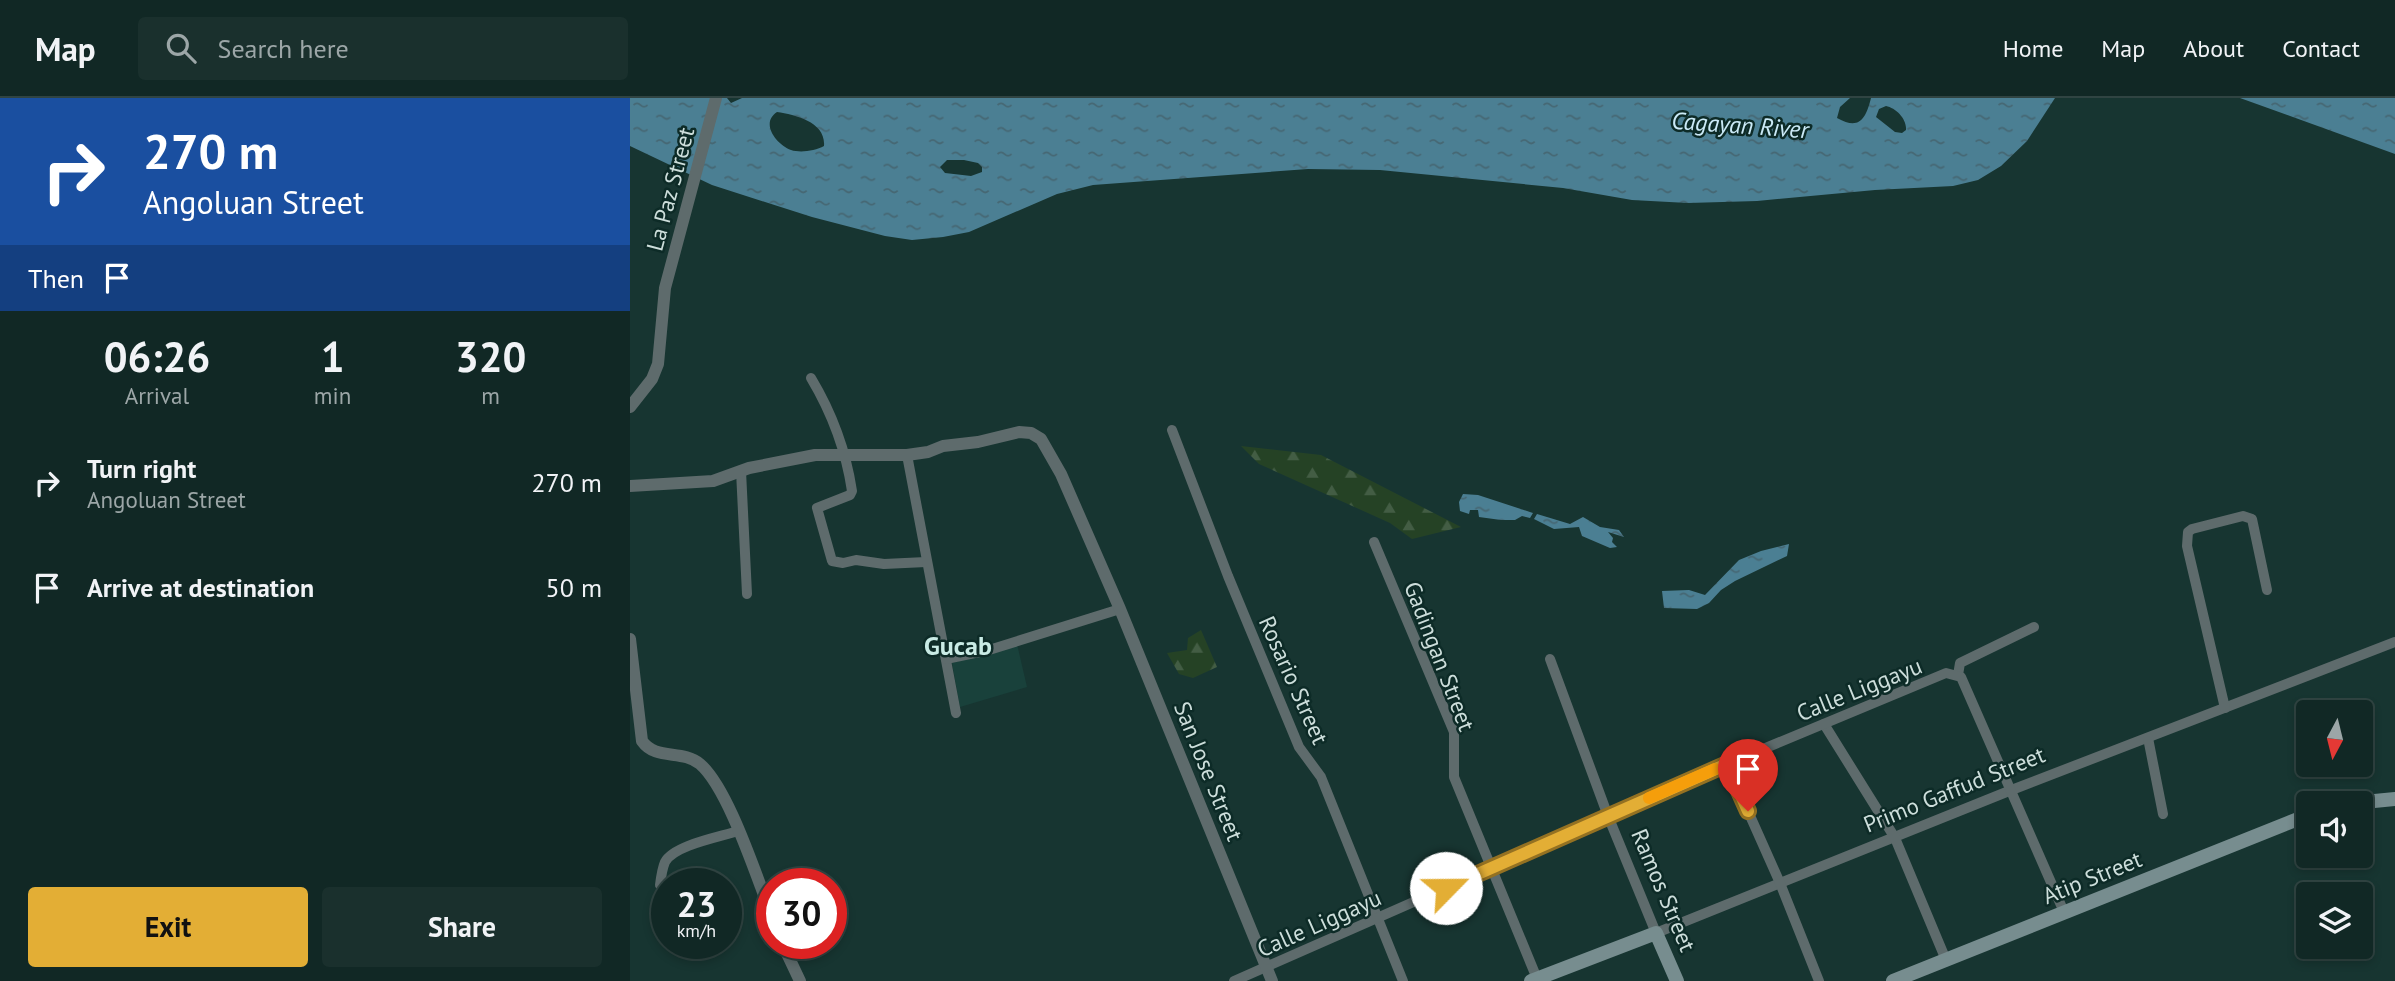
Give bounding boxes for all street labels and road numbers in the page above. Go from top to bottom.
street label: La Paz Street [640,124,700,254]
street label: Gadingan Street [1398,577,1482,735]
street label: Rosario Street [1253,611,1335,749]
street label: Calle Liggayu [1792,651,1926,727]
street label: San Jose Street [1168,697,1250,845]
street label: Primo Gaffud Street [1859,739,2049,839]
street label: Ramos Street [1625,824,1703,956]
street label: Atip Street [2038,844,2146,910]
street label: Calle Liggayu [1252,883,1386,963]

